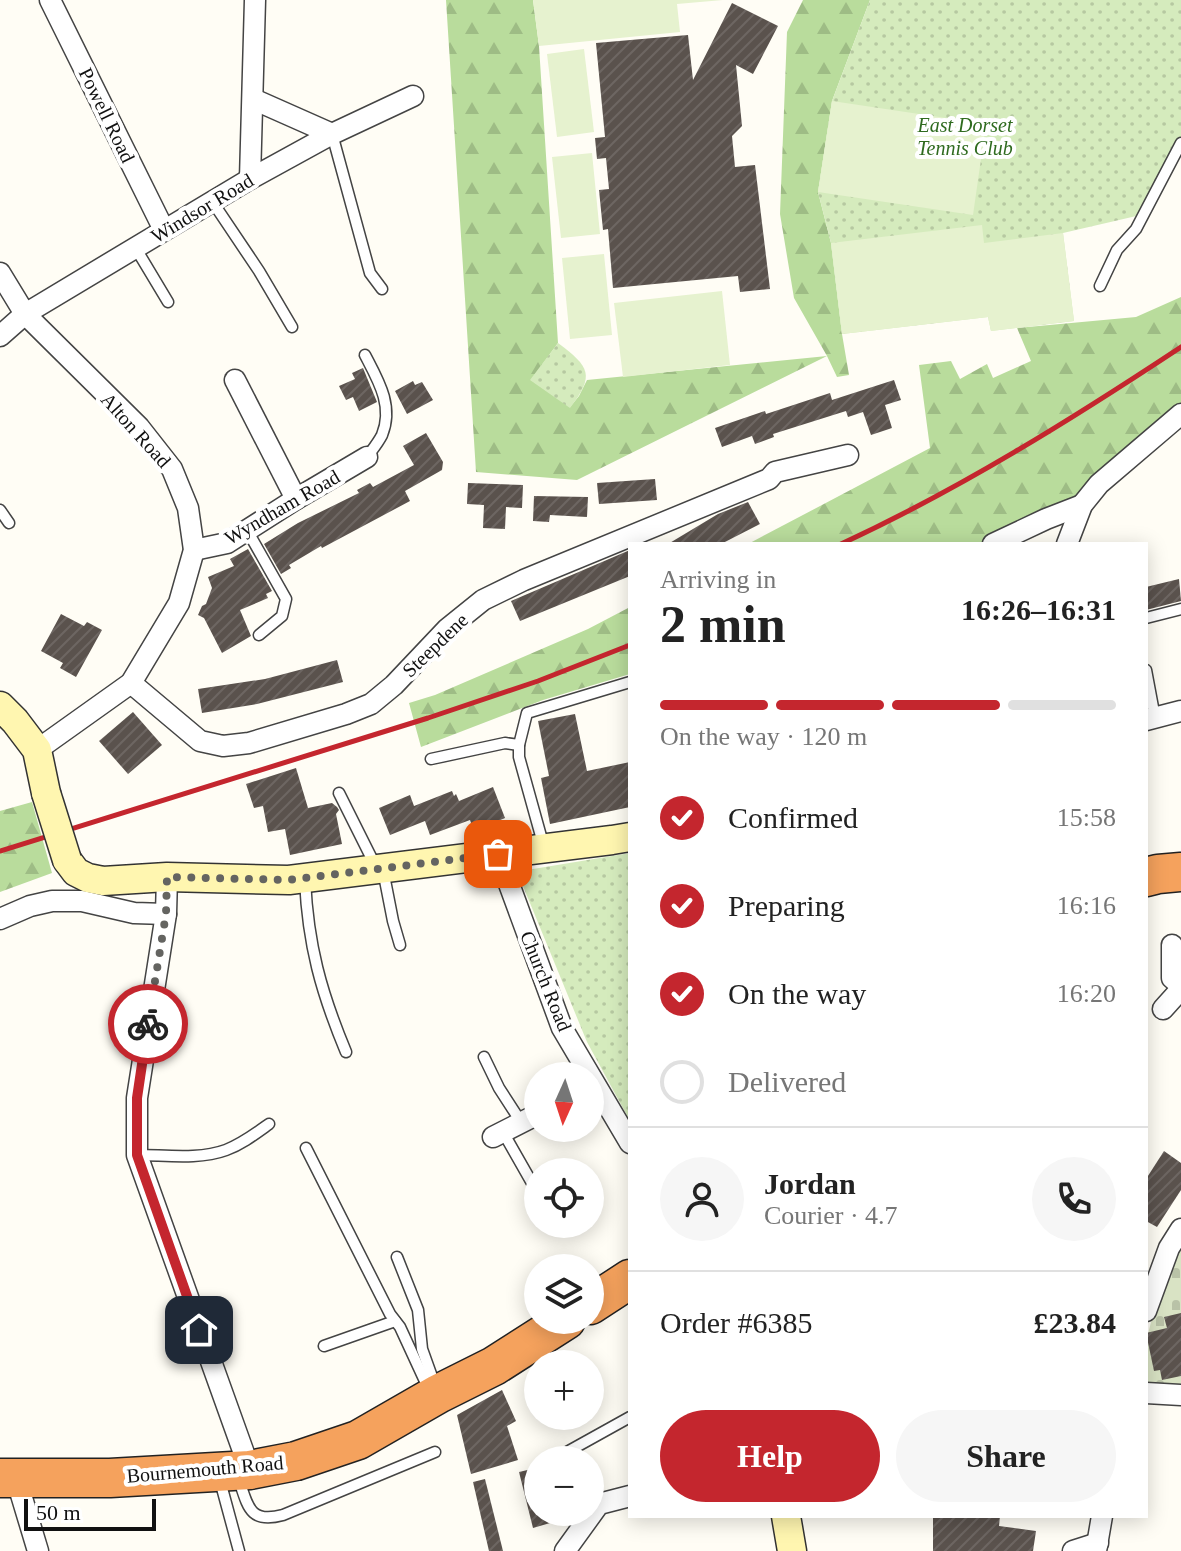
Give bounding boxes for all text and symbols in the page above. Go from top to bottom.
street label: Powell Road [75,64,139,166]
park label: East Dorset Tennis Club [917,114,1013,159]
street label: Windsor Road [147,169,257,247]
street label: Alton Road [97,388,175,472]
street label: Wyndham Road [220,465,344,550]
text: Arriving in [660,565,776,594]
text: 16:26–16:31 [961,593,1116,626]
text: 2 min [660,596,786,653]
street label: Steepdene [398,608,473,682]
text: On the way · 120 m [660,722,867,751]
icon: check [660,796,704,840]
text: Confirmed [728,801,858,834]
text: 15:58 [1057,803,1116,832]
pin [464,820,532,888]
icon: bag [476,832,520,876]
icon: check [660,884,704,928]
text: Preparing [728,889,845,922]
text: 16:16 [1057,891,1116,920]
street label: Church Road [516,928,576,1034]
icon: check [660,972,704,1016]
text: On the way [728,977,866,1010]
text: 16:20 [1057,979,1116,1008]
courier [108,984,188,1064]
icon: bike [126,1002,170,1046]
north arrow [524,1062,604,1142]
map controls [524,1062,604,1526]
text: Delivered [728,1065,846,1098]
button: person [660,1157,744,1241]
button: phone [1032,1157,1116,1241]
button: locate [524,1158,604,1238]
text: Jordan [764,1167,856,1200]
text: Courier · 4.7 [764,1201,898,1230]
button: layers [524,1254,604,1334]
pin [165,1296,233,1364]
text: Order #6385 [660,1306,812,1339]
text: £23.84 [1034,1306,1116,1339]
icon: home [177,1308,221,1352]
button: + [524,1350,604,1430]
button: Help [660,1410,880,1502]
button: Share [896,1410,1116,1502]
button: − [524,1446,604,1526]
street label: Bournemouth Road [126,1451,284,1487]
scale bar [24,1495,156,1531]
text: 50 m [36,1500,81,1525]

